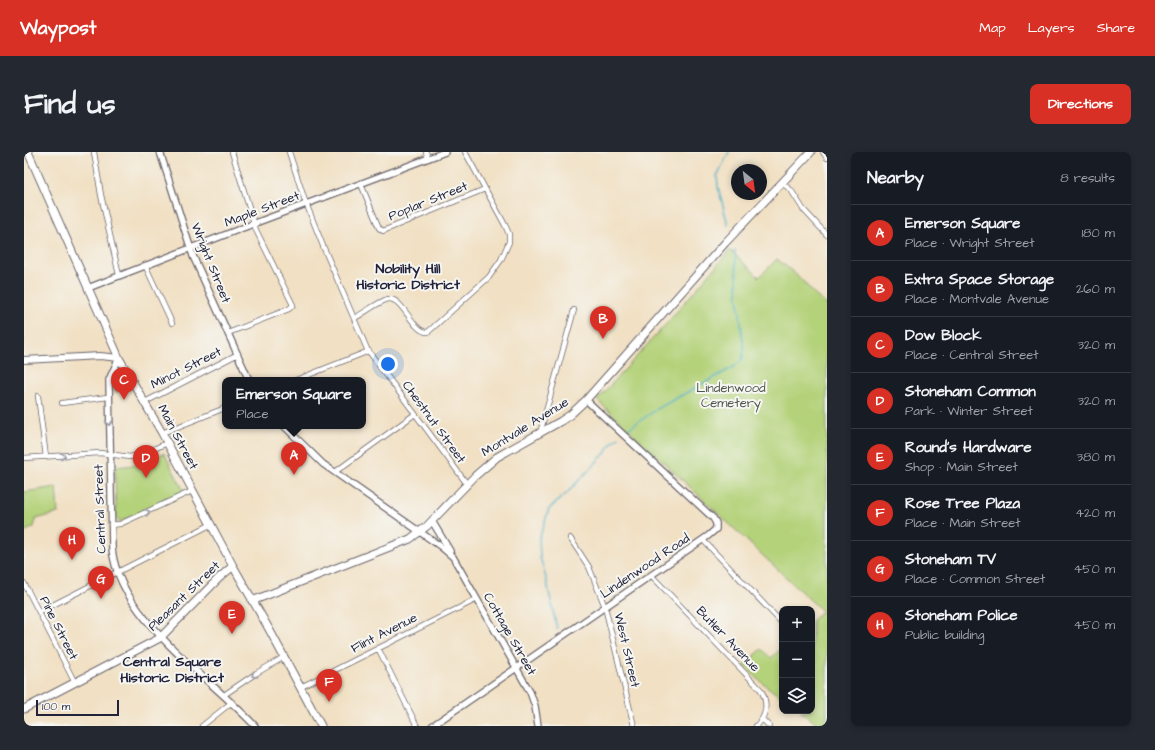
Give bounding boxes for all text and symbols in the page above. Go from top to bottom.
text: Waypost [20,15,96,42]
text: Map [979,18,1006,38]
text: Layers [1028,18,1075,38]
text: Share [1097,18,1135,38]
button: Directions [1030,84,1131,124]
text: Find us [24,85,115,124]
north arrow [731,164,767,200]
text: Nearby [867,166,924,190]
text: 8 results [1060,169,1115,187]
street label: Poplar Street [386,177,471,225]
street label: Maple Street [222,186,303,232]
text: Emerson Square [905,213,1020,234]
street label: Wright Street [186,220,236,307]
text: A [876,224,884,242]
text: 180 m [1081,224,1115,242]
text: Place · Wright Street [905,234,1035,252]
district label: Nobility Hill Historic District [356,259,460,295]
text: Extra Space Storage [905,269,1054,290]
text: B [875,280,885,298]
text: 260 m [1076,280,1115,298]
text: Place · Montvale Avenue [905,290,1049,308]
pin: B [590,306,616,339]
text: Dow Block [905,325,981,346]
text: C [875,336,885,354]
text: 320 m [1077,336,1115,354]
street label: Minot Street [148,342,225,394]
text: Place · Central Street [905,346,1039,364]
your location [378,354,398,374]
pin: C [111,367,137,400]
popup [222,377,366,429]
street label: Chestnut Street [398,377,471,468]
park label: Lindenwood Cemetery [696,379,766,413]
text: Stoneham Common [905,381,1036,402]
text: Emerson Square [236,384,352,405]
text: D [876,392,884,410]
text: 320 m [1077,392,1115,410]
street label: Montvale Avenue [478,393,572,461]
street label: Main Street [153,401,203,473]
text: Park · Winter Street [905,402,1033,420]
text: Place [236,405,269,423]
one-way arrow [105,420,113,426]
text: Round's Hardware [905,437,1032,458]
pin: A [281,442,307,475]
pin: D [133,445,159,478]
text: E [876,448,884,466]
text: 380 m [1076,448,1115,466]
one-way arrow [60,451,66,460]
text: Shop · Main Street [905,458,1018,476]
street label: Central Street [89,463,111,554]
text: Rose Tree Plaza [905,493,1020,514]
text: F [875,504,885,522]
text: 420 m [1075,504,1115,522]
one-way arrow [143,509,151,517]
text: Place · Main Street [905,514,1021,532]
pin: H [59,527,85,560]
street label: Lindenwood Road [597,529,694,603]
text: Stoneham TV [905,549,996,570]
street label: Pleasant Street [144,556,225,635]
text: G [875,560,885,578]
text: 450 m [1073,560,1115,578]
pin: G [88,566,114,599]
text: Place · Common Street [905,570,1045,588]
street label: Cottage Street [478,589,541,680]
street label: Pine Street [35,593,83,664]
pin: E [219,601,245,634]
street label: Butler Avenue [692,602,764,676]
text: Stoneham Police [905,605,1018,626]
map controls [779,606,815,714]
button: + [779,606,815,642]
street label: Flint Avenue [348,609,420,657]
street label: West Street [610,611,645,690]
text: H [876,616,884,634]
text: 450 m [1073,616,1115,634]
text: Public building [905,626,984,644]
button: − [779,642,815,678]
district label: Central Square Historic District [120,652,224,688]
pin: F [316,669,342,702]
one-way arrow [251,670,258,678]
button: layers [779,678,815,714]
scale bar [36,698,119,717]
text: 100 m [42,699,70,714]

